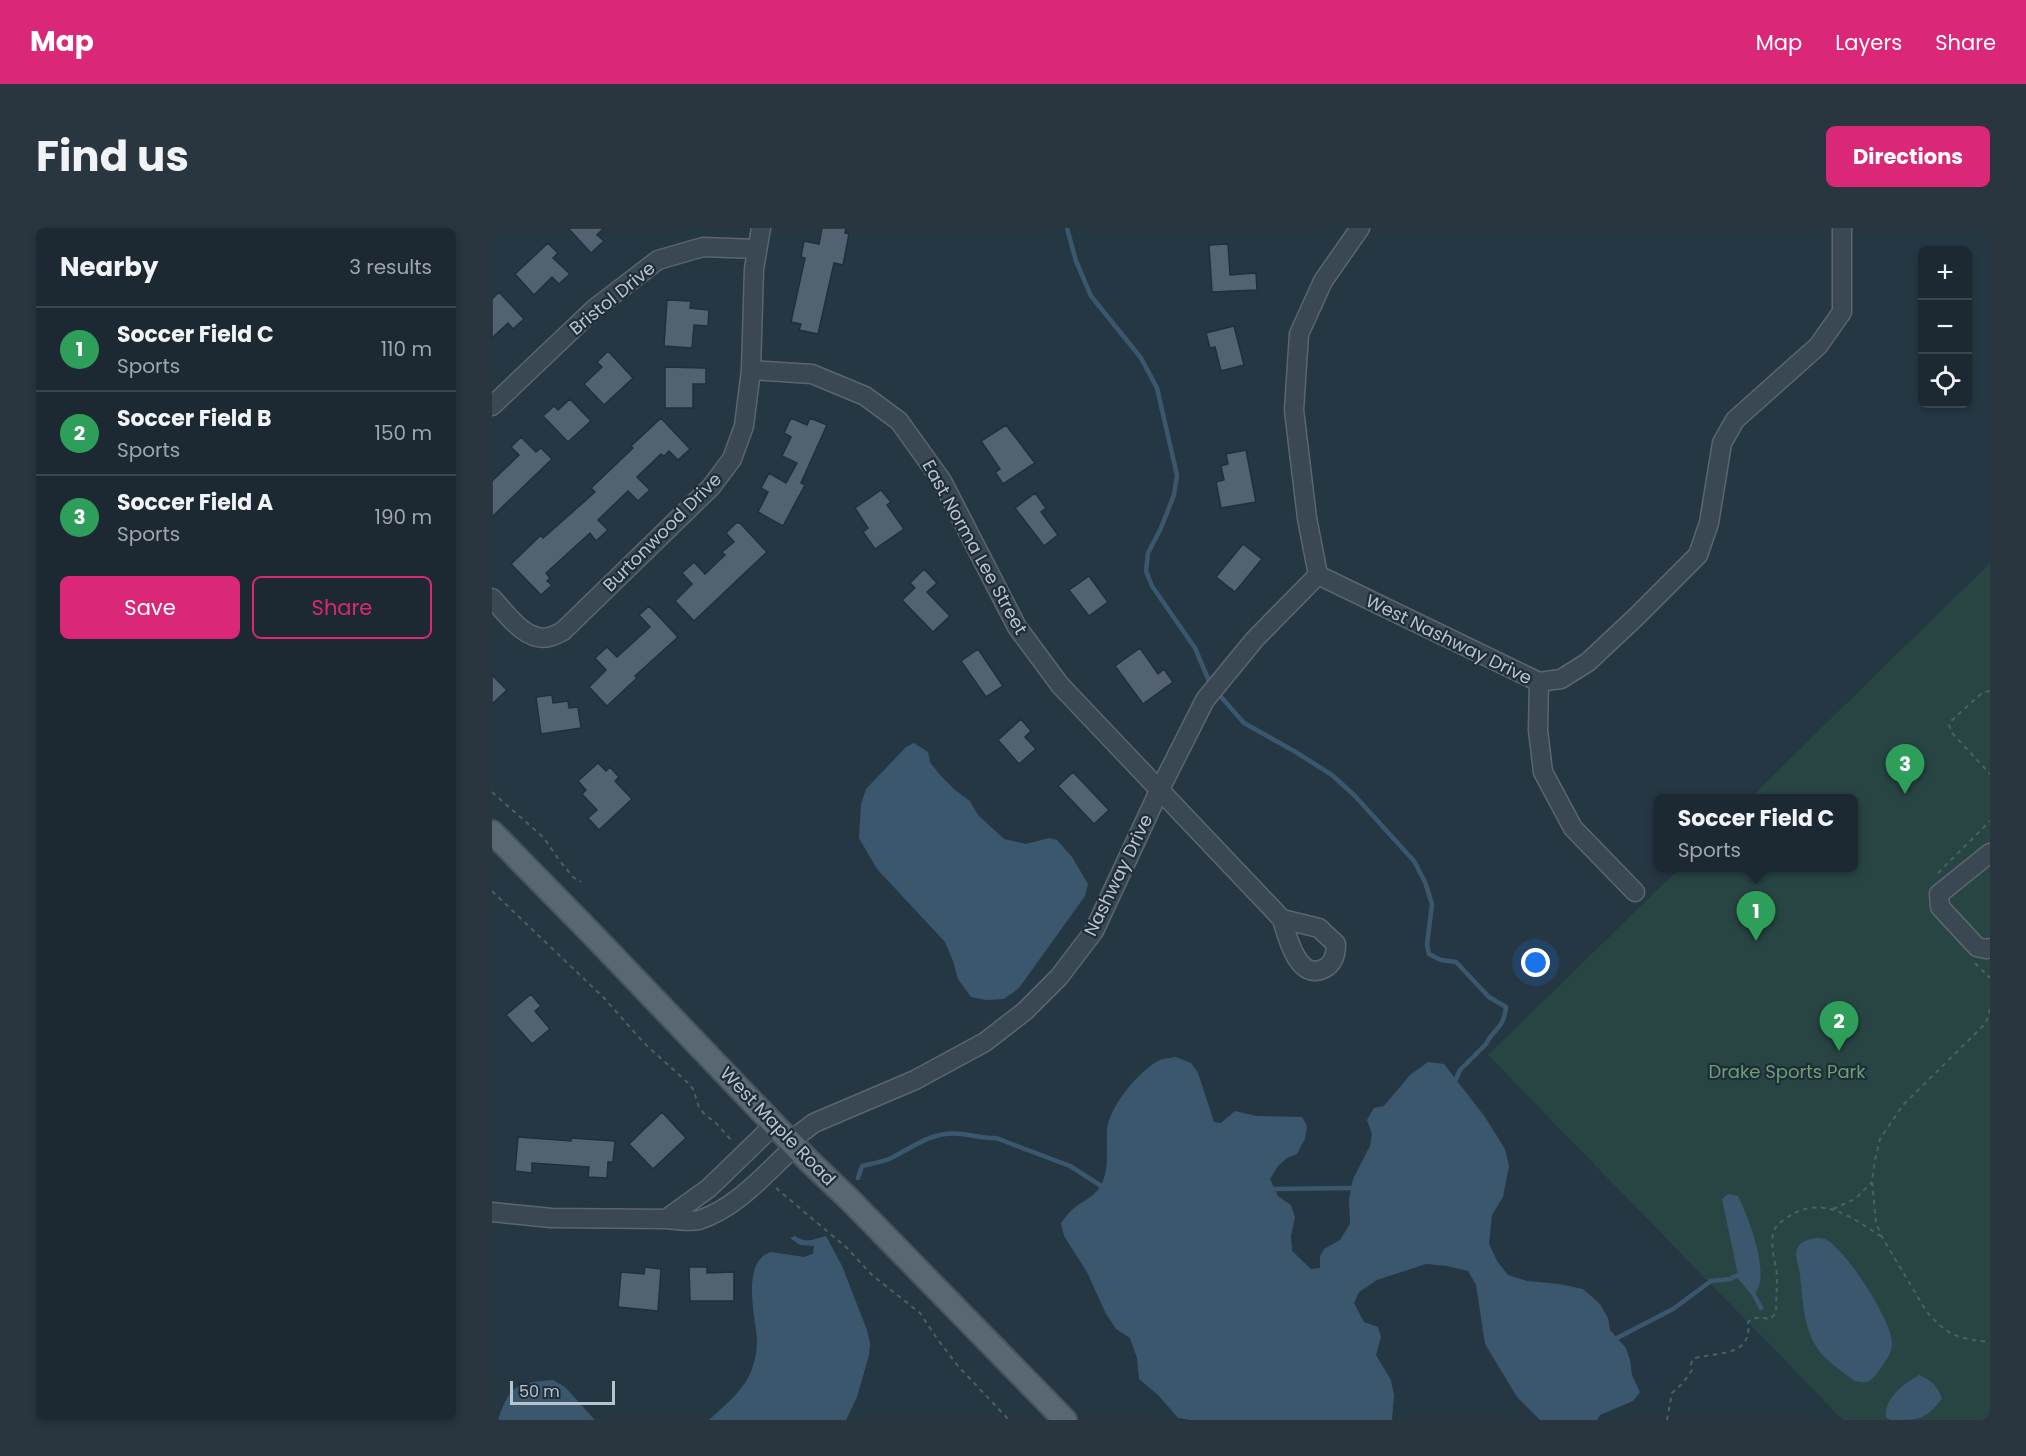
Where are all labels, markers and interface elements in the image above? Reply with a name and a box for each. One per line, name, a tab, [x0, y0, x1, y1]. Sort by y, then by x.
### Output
text: Map	[30, 22, 94, 61]
text: Map	[1756, 28, 1802, 57]
text: Layers	[1835, 28, 1902, 57]
text: Share	[1935, 28, 1996, 57]
button: Directions	[1826, 126, 1990, 187]
text: Find us	[36, 127, 189, 186]
map controls	[1918, 246, 1972, 408]
button: +	[1918, 246, 1972, 300]
text: Nearby	[60, 249, 158, 285]
text: 3 results	[349, 253, 432, 281]
street label: Bristol Drive	[564, 256, 660, 340]
button: −	[1918, 300, 1972, 354]
text: Soccer Field C	[117, 319, 274, 350]
text: 1	[76, 335, 83, 363]
text: 110 m	[381, 335, 432, 363]
text: Sports	[117, 352, 180, 380]
button: locate	[1918, 354, 1972, 408]
text: Soccer Field B	[117, 403, 271, 434]
text: 2	[74, 419, 85, 447]
text: 150 m	[375, 419, 432, 447]
text: Sports	[117, 436, 180, 464]
street label: East Norma Lee Street	[917, 455, 1033, 639]
street label: Burtonwood Drive	[597, 467, 727, 597]
text: Soccer Field A	[117, 487, 273, 518]
text: 3	[73, 503, 86, 531]
text: 190 m	[375, 503, 432, 531]
text: Sports	[117, 520, 180, 548]
button: Save	[60, 576, 240, 639]
button: Share	[252, 576, 432, 639]
street label: West Nashway Drive	[1362, 588, 1536, 690]
pin: 3	[1886, 744, 1924, 794]
popup	[1654, 794, 1858, 872]
text: Soccer Field C	[1678, 803, 1834, 834]
street label: Nashway Drive	[1078, 810, 1158, 940]
text: Sports	[1678, 836, 1741, 864]
pin: 1	[1736, 892, 1776, 941]
your location	[1521, 948, 1550, 977]
pin: 2	[1820, 1002, 1858, 1051]
park label: Drake Sports Park	[1708, 1059, 1866, 1084]
street label: West Maple Road	[715, 1061, 841, 1191]
scale bar	[510, 1378, 615, 1406]
text: 50 m	[519, 1380, 560, 1403]

